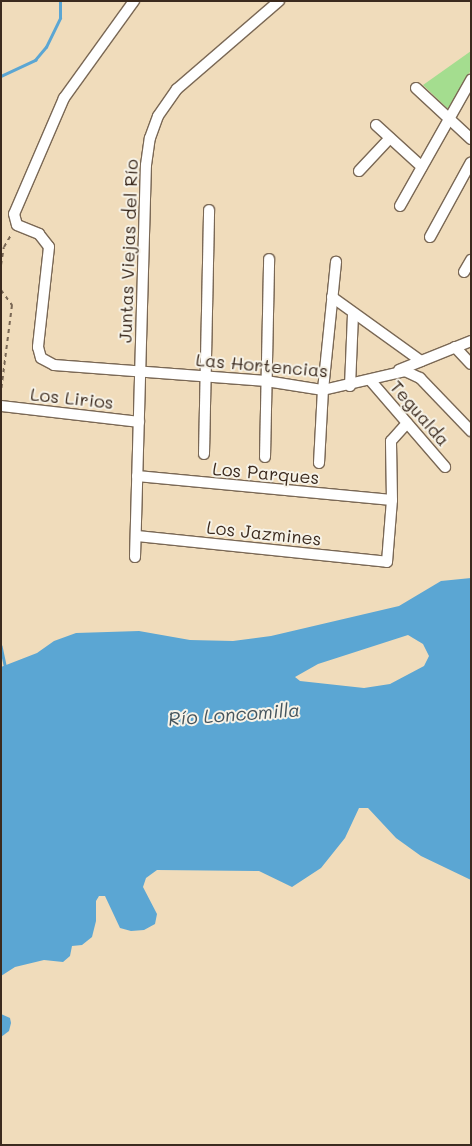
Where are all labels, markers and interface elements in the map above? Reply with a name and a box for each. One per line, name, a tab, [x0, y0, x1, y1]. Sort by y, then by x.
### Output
street label: Juntas Viejas del Río	[114, 159, 142, 343]
street label: Las Hortencias	[195, 348, 329, 382]
street label: Tegualda	[386, 376, 454, 450]
street label: Los Lirios	[29, 383, 115, 413]
street label: Los Parques	[212, 458, 320, 488]
street label: Los Jazmines	[205, 516, 323, 550]
water label: Río Loncomilla	[167, 698, 301, 730]

